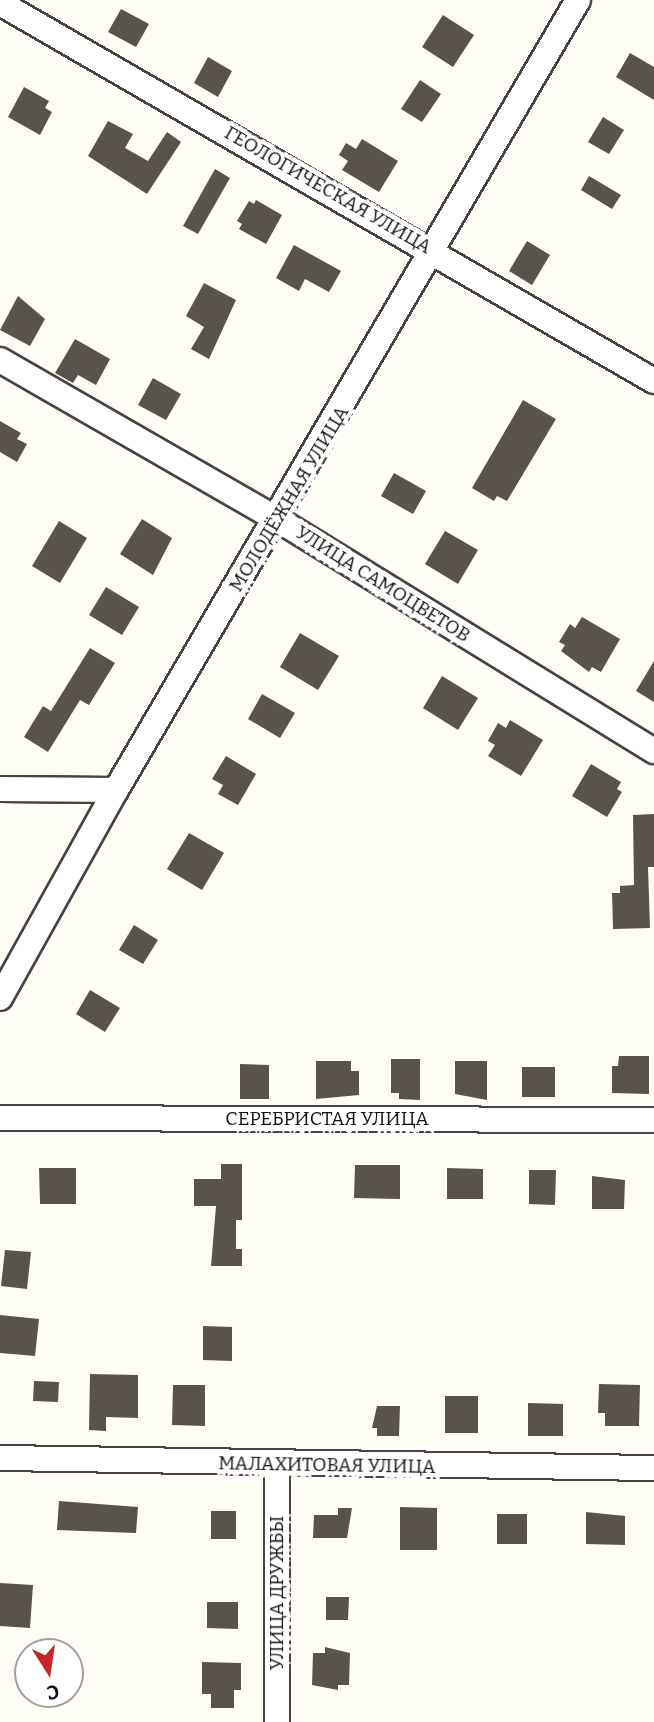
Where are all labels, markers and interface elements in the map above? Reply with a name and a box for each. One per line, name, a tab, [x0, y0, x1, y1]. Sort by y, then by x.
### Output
street label: ГЕОЛОГИЧЕСКАЯ УЛИЦА	[221, 121, 435, 259]
street label: МОЛОДЁЖНАЯ УЛИЦА	[225, 402, 353, 596]
street label: УЛИЦА САМОЦВЕТОВ	[291, 521, 475, 647]
street label: СЕРЕБРИСТАЯ УЛИЦА	[225, 1108, 429, 1130]
street label: МАЛАХИТОВАЯ УЛИЦА	[218, 1452, 436, 1478]
street label: УЛИЦА ДРУЖБЫ	[266, 1516, 288, 1670]
north arrow	[14, 1638, 84, 1708]
text: С	[45, 1680, 61, 1705]

